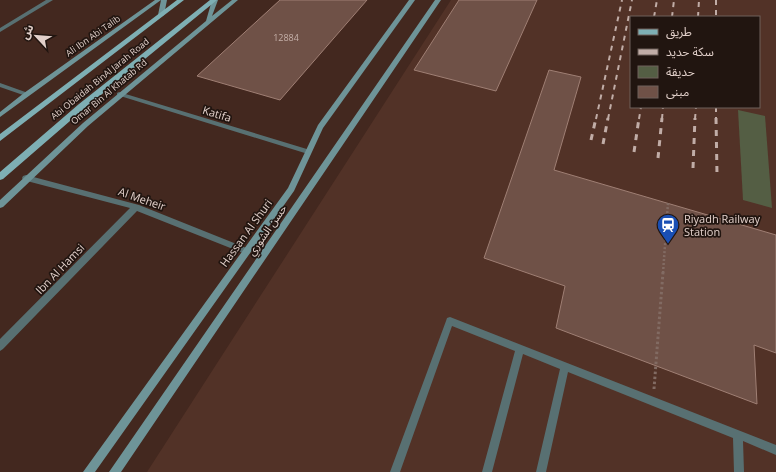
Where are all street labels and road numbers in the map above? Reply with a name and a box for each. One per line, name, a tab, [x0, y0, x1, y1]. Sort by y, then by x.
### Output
street label: Ali Ibn Abi Talib	[63, 12, 123, 59]
street label: Abi Obaidah BinAl Jarah Road	[48, 35, 152, 122]
street label: Omar Bin Al Khatab Rd	[68, 56, 150, 127]
street label: Katifa	[201, 102, 233, 125]
street label: Al Meheir	[117, 183, 168, 214]
street label: Hassan Al Shuri	[216, 196, 275, 269]
street label: حسن الشوري	[243, 201, 292, 260]
street label: Ibn Al Hamsi	[32, 240, 87, 297]

